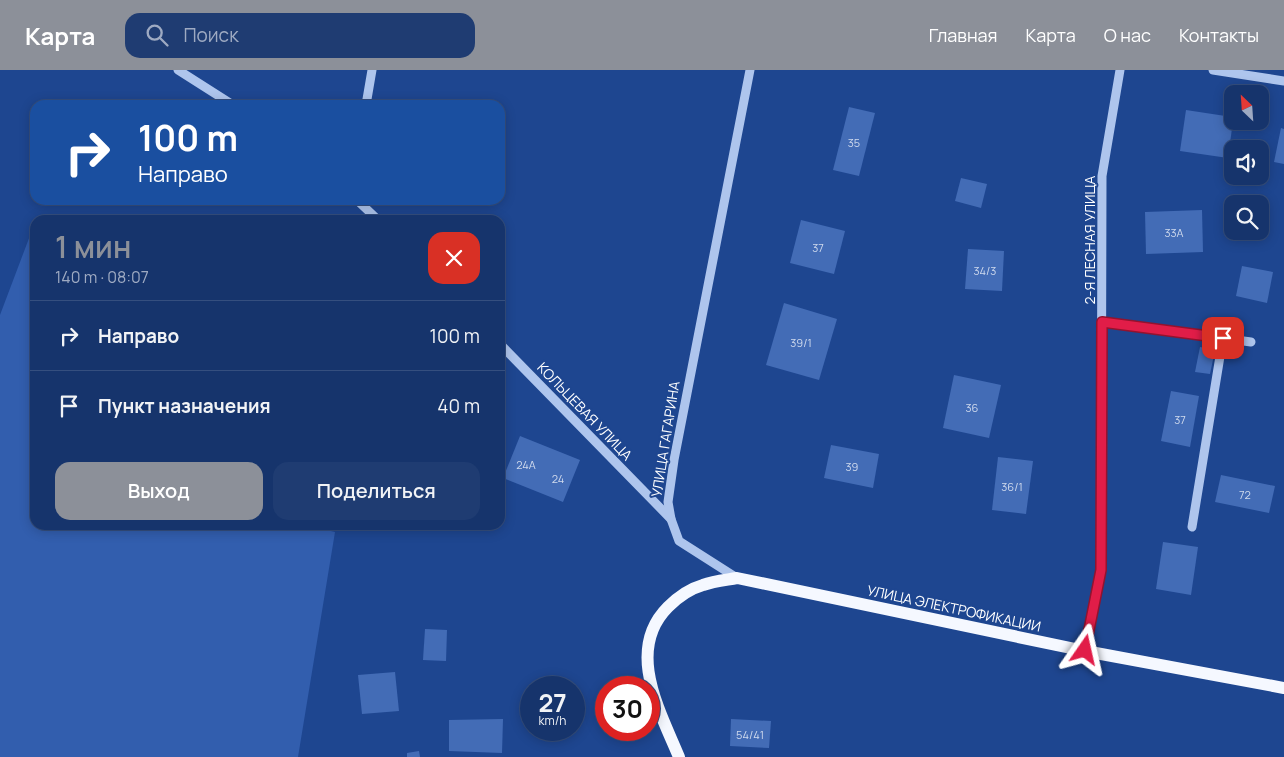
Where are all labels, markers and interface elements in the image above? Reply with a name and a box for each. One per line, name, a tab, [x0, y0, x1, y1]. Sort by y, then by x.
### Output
search box	[125, 13, 475, 58]
text: Карта	[25, 19, 95, 52]
icon: search	[143, 21, 171, 49]
text: Поиск	[183, 22, 239, 48]
text: Главная	[929, 23, 998, 47]
text: Карта	[1026, 23, 1076, 47]
text: О нас	[1104, 23, 1151, 47]
text: Контакты	[1179, 23, 1259, 47]
north arrow	[1224, 85, 1269, 130]
map controls	[1224, 85, 1269, 240]
text: 100 m	[138, 114, 238, 162]
icon: right	[55, 120, 120, 185]
house number: 35	[848, 135, 860, 150]
button: sound	[1224, 140, 1269, 185]
text: Направо	[138, 159, 228, 189]
street label: 2-Я ЛЕСНАЯ УЛИЦА	[1080, 175, 1099, 304]
button: search	[1224, 195, 1269, 240]
house number: 33А	[1164, 225, 1184, 240]
text: 1 мин	[55, 226, 131, 267]
button: close	[428, 232, 480, 284]
house number: 37	[812, 240, 824, 255]
house number: 34/3	[974, 263, 996, 278]
text: 140 m · 08:07	[55, 266, 149, 288]
pin	[1202, 317, 1244, 359]
icon: right	[55, 322, 83, 350]
text: Направо	[98, 323, 179, 349]
text: 100 m	[429, 323, 480, 349]
icon: arrive	[1209, 324, 1237, 352]
house number: 39/1	[790, 335, 812, 350]
street label: КОЛЬЦЕВАЯ УЛИЦА	[533, 358, 637, 464]
street label: УЛИЦА ГАГАРИНА	[646, 379, 684, 498]
icon: arrive	[55, 392, 83, 420]
text: Пункт назначения	[98, 393, 271, 419]
text: 40 m	[437, 393, 480, 419]
house number: 36	[966, 400, 979, 415]
house number: 37	[1174, 412, 1186, 427]
house number: 24А	[516, 457, 536, 472]
house number: 39	[846, 459, 859, 474]
button: Выход	[55, 462, 263, 520]
button: Поделиться	[273, 462, 480, 520]
house number: 24	[552, 471, 564, 486]
house number: 36/1	[1001, 479, 1023, 494]
house number: 72	[1239, 487, 1251, 502]
street label: УЛИЦА ЭЛЕКТРОФИКАЦИИ	[865, 580, 1043, 636]
position arrow	[1058, 623, 1110, 675]
speed limit sign: 30	[595, 676, 660, 741]
text: 27	[538, 685, 567, 720]
text: km/h	[539, 712, 566, 729]
house number: 54/41	[736, 727, 764, 742]

